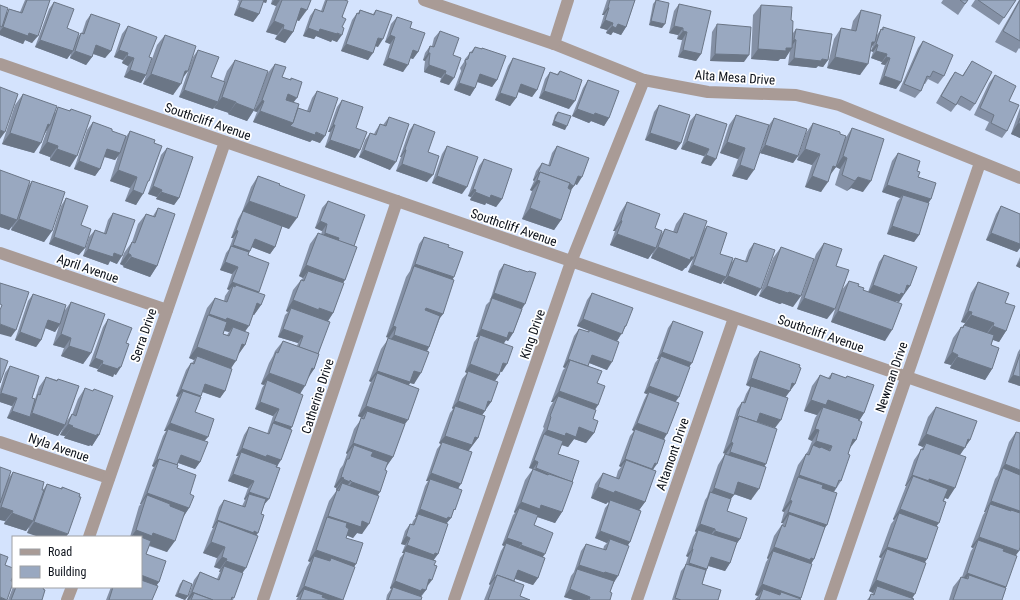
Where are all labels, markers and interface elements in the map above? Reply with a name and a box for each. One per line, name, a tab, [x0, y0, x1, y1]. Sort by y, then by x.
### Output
street label: Alta Mesa Drive	[694, 67, 776, 88]
street label: Southcliff Avenue	[163, 100, 253, 143]
street label: Southcliff Avenue	[469, 206, 559, 249]
street label: April Avenue	[55, 251, 121, 286]
street label: Serra Drive	[127, 306, 160, 364]
street label: King Drive	[517, 307, 548, 361]
street label: Southcliff Avenue	[776, 312, 866, 355]
street label: Newman Drive	[872, 340, 911, 415]
street label: Catherine Drive	[298, 357, 337, 436]
street label: Altamont Drive	[653, 416, 692, 493]
street label: Nyla Avenue	[27, 430, 91, 465]
legend	[12, 536, 142, 588]
text: Road	[48, 545, 72, 559]
text: Building	[48, 565, 86, 579]

